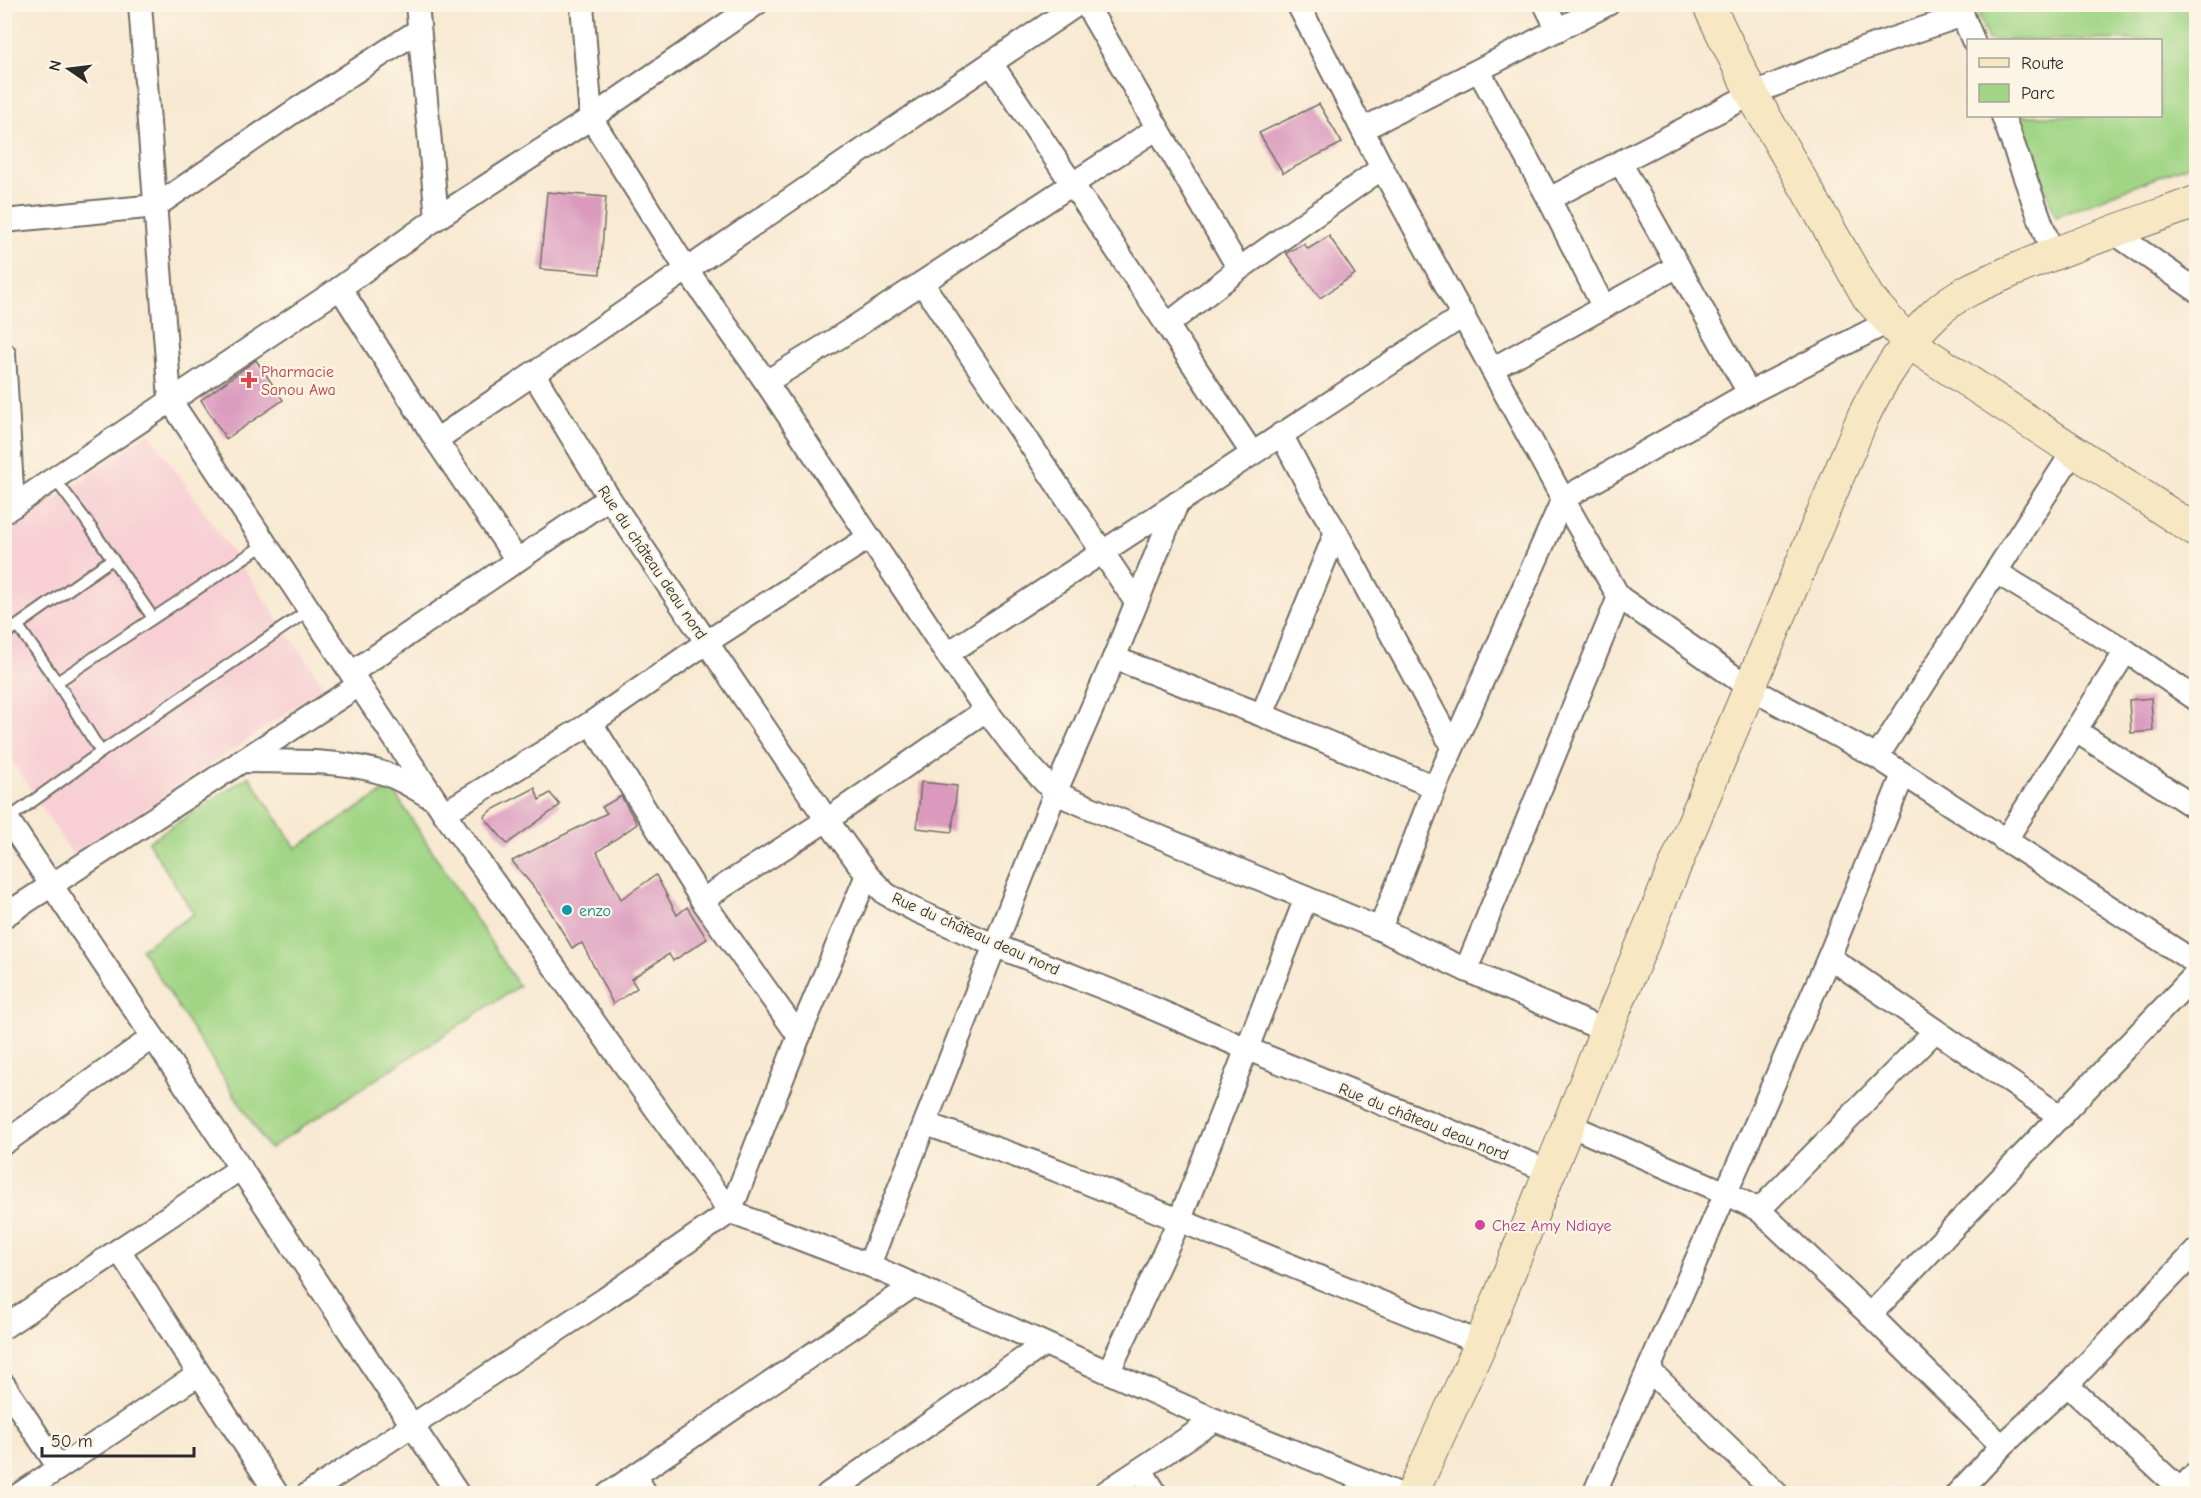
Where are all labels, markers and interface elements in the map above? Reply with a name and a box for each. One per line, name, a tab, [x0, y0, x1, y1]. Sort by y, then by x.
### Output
north arrow	[39, 39, 99, 99]
legend	[1967, 39, 2162, 117]
text: Route	[2021, 53, 2064, 74]
text: N	[45, 58, 65, 73]
text: Parc	[2021, 83, 2055, 104]
place label: Pharmacie Sanou Awa	[261, 363, 336, 399]
marker: Pharmacie Sanou Awa	[242, 373, 256, 387]
street label: Rue du château deau nord	[594, 482, 710, 643]
street label: Rue du château deau nord	[889, 889, 1062, 979]
place label: enzo	[579, 902, 611, 920]
marker: enzo	[560, 903, 574, 917]
street label: Rue du château deau nord	[1336, 1080, 1511, 1164]
place label: Chez Amy Ndiaye	[1492, 1217, 1612, 1235]
marker: Chez Amy Ndiaye	[1473, 1218, 1487, 1232]
scale bar	[42, 1420, 194, 1458]
text: 50 m	[51, 1431, 93, 1452]

